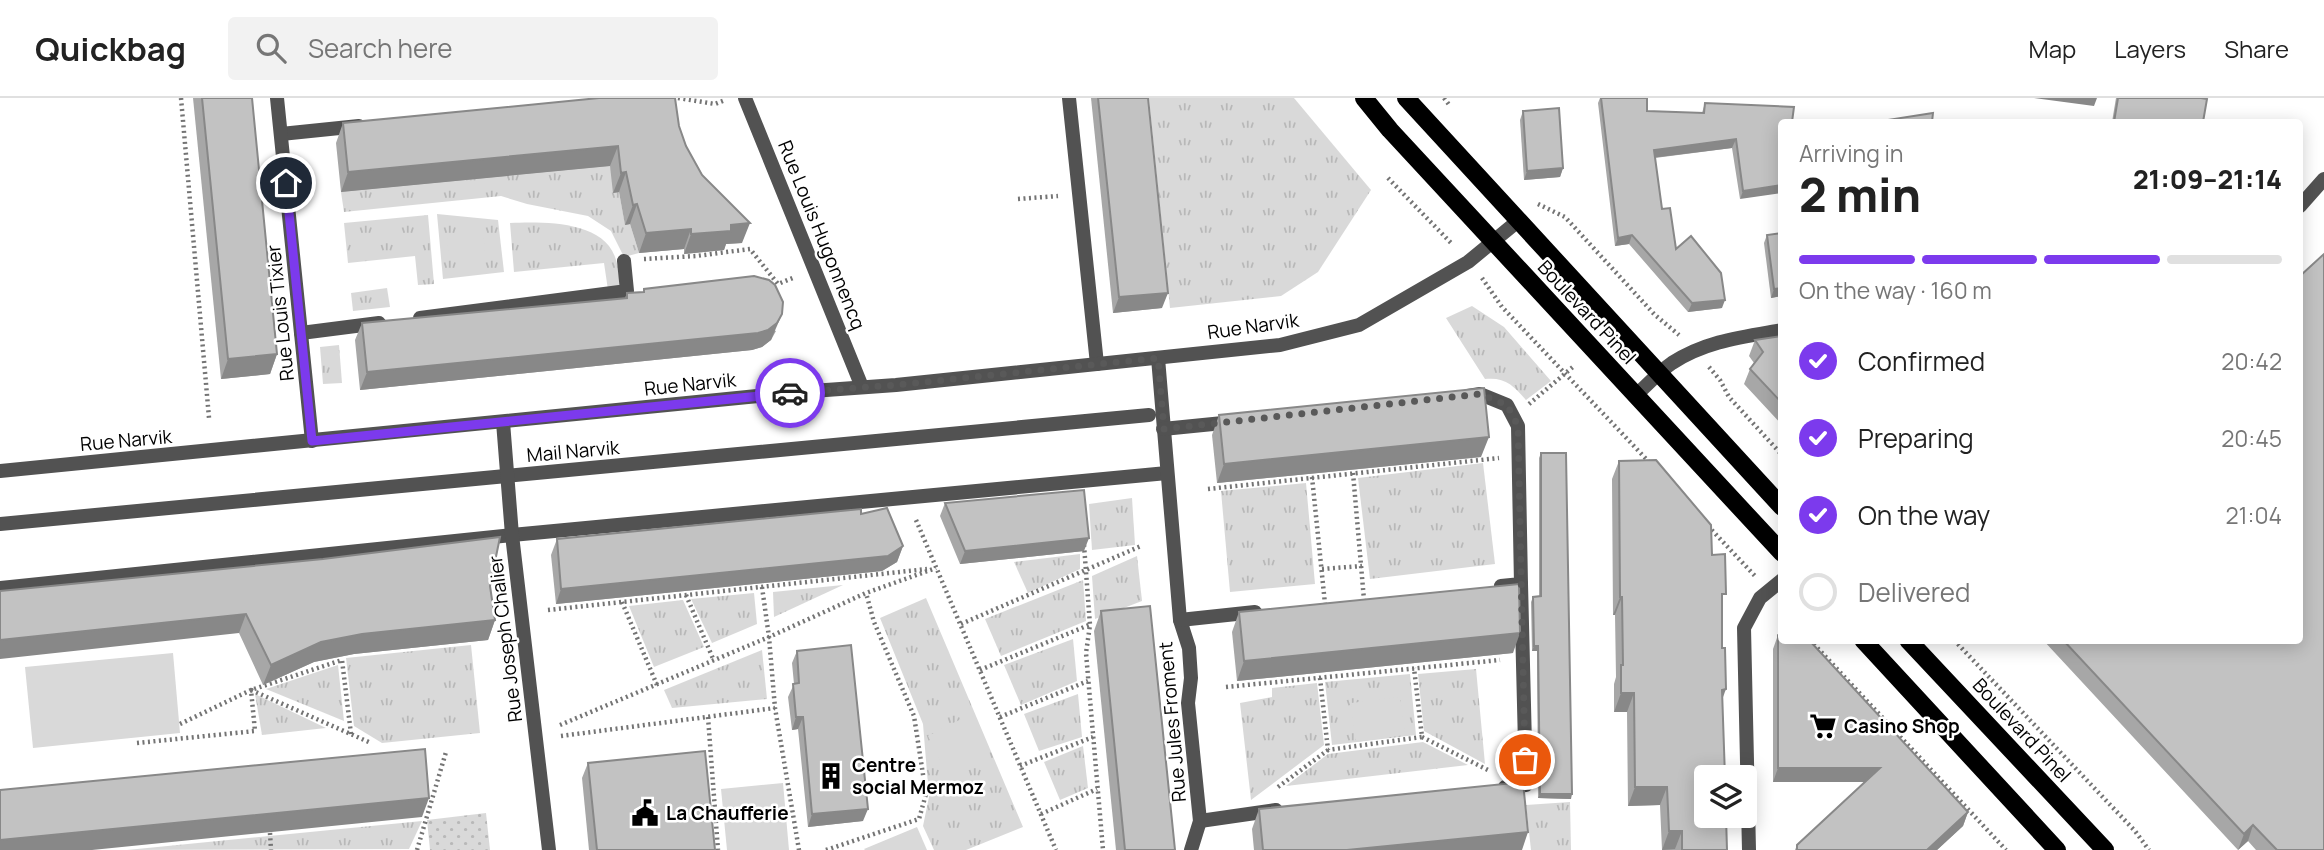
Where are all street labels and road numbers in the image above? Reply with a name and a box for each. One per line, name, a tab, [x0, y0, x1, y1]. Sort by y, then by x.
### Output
street label: Rue Louis Hugonnencq	[772, 137, 872, 333]
street label: Rue Louis Tixier	[260, 243, 300, 382]
street label: Boulevard Pinel	[1532, 254, 1642, 370]
street label: Rue Narvik	[1206, 307, 1301, 345]
street label: Rue Narvik	[643, 366, 738, 402]
street label: Rue Narvik	[79, 423, 174, 457]
street label: Mail Narvik	[525, 434, 621, 468]
street label: Rue Joseph Chalier	[482, 554, 528, 724]
street label: Rue Jules Froment	[1152, 641, 1192, 803]
street label: Boulevard Pinel	[1967, 672, 2077, 788]

